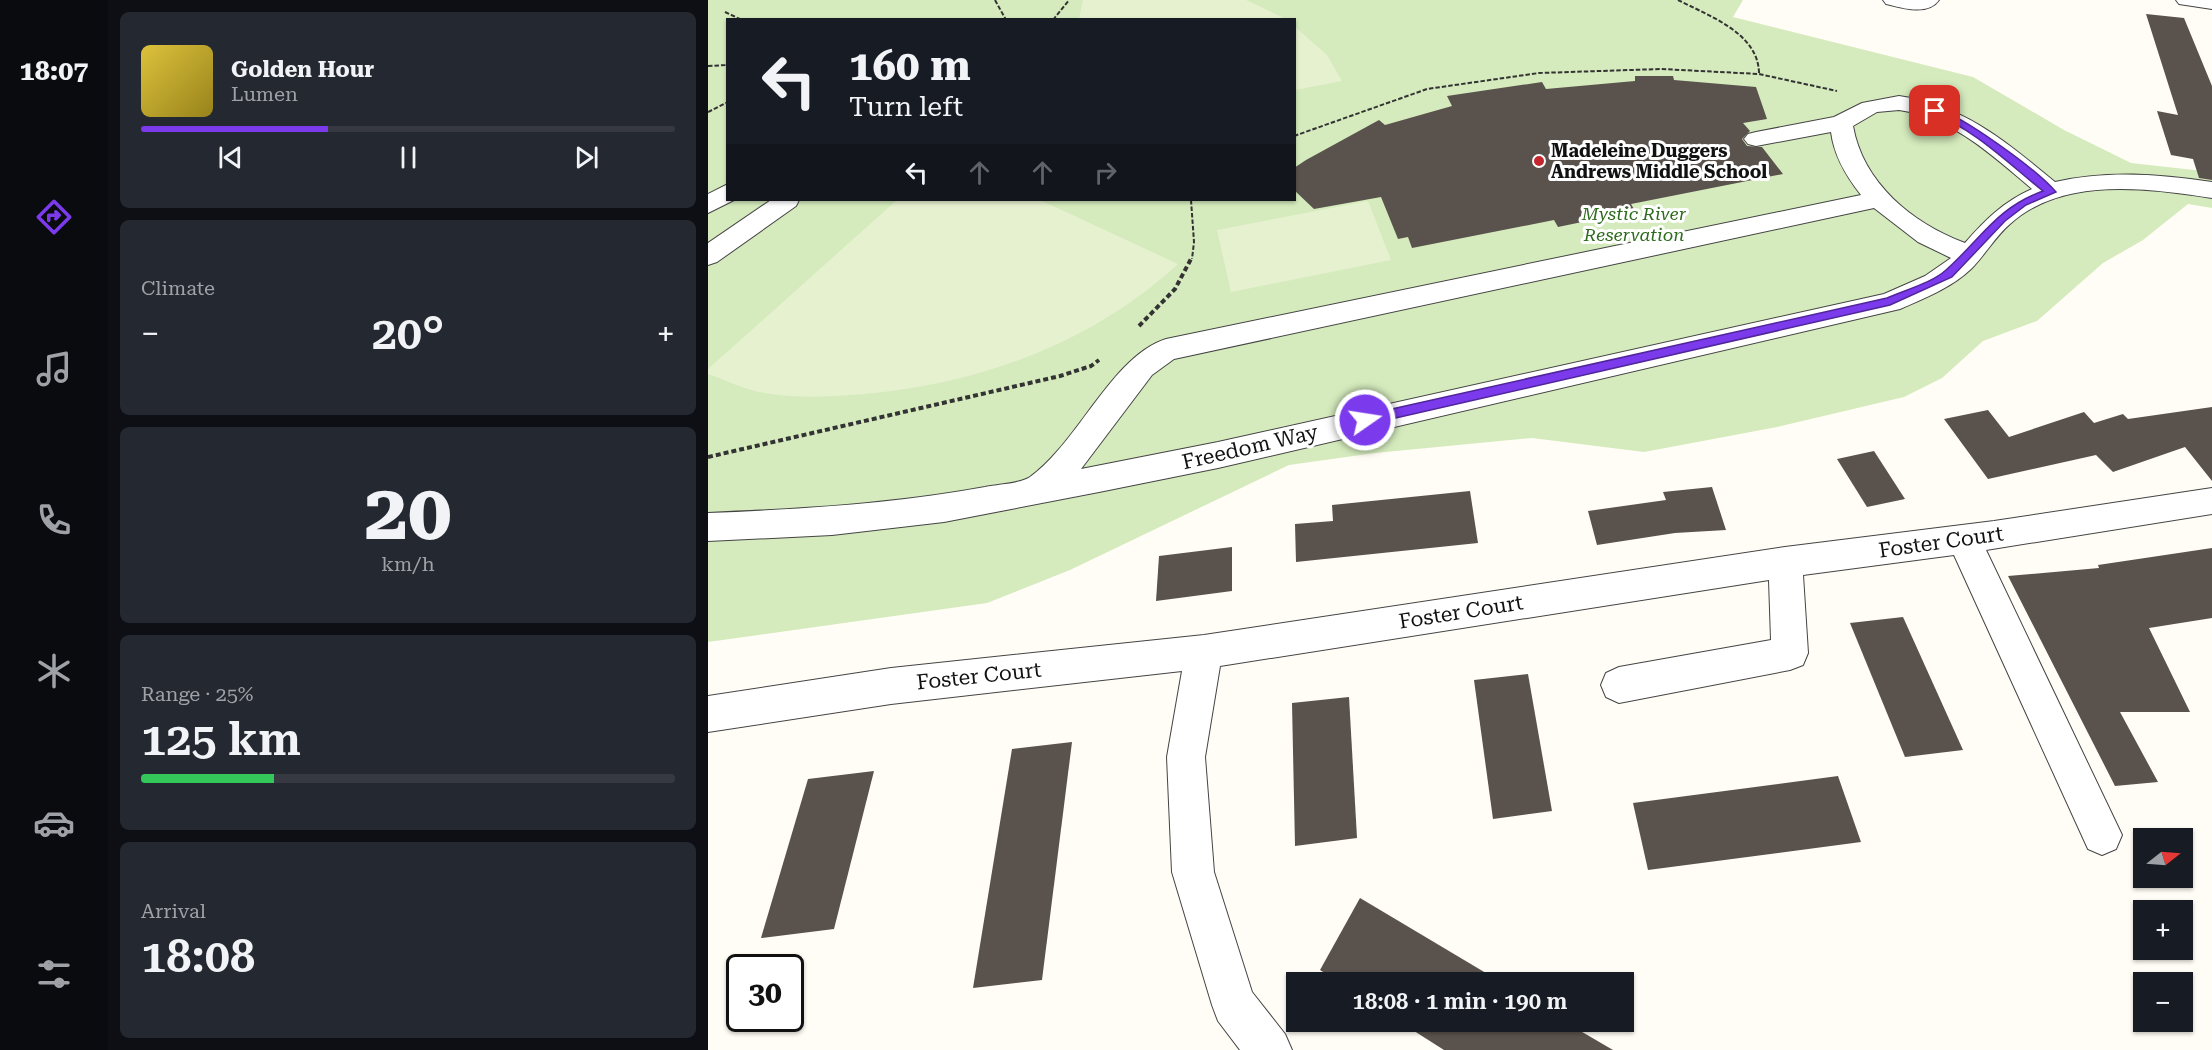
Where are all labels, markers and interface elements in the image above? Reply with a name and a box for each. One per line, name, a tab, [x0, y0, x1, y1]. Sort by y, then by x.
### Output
text: 160 m	[849, 41, 971, 90]
icon: left	[750, 42, 828, 120]
text: 18:07	[20, 55, 88, 87]
text: Golden Hour	[231, 57, 374, 82]
text: Lumen	[231, 82, 298, 106]
pin	[1909, 85, 1960, 136]
text: Turn left	[849, 91, 963, 123]
icon: arrive	[1918, 94, 1951, 127]
place label: Madeleine Duggers Andrews Middle School	[1551, 140, 1767, 182]
icon: previous	[214, 141, 247, 174]
icon: pause	[392, 141, 425, 174]
icon: next	[570, 141, 603, 174]
marker: Madeleine Duggers Andrews Middle School	[1532, 154, 1546, 168]
icon: left	[900, 156, 933, 189]
icon: ahead	[963, 156, 996, 189]
icon: ahead	[1026, 156, 1059, 189]
icon: right	[1089, 156, 1122, 189]
icon: directions	[33, 196, 75, 238]
park label: Mystic River Reservation	[1581, 203, 1687, 245]
text: Climate	[141, 276, 215, 300]
text: 20°	[372, 307, 444, 360]
text: −	[141, 314, 159, 353]
text: +	[657, 314, 675, 353]
icon: music	[33, 348, 75, 390]
position arrow	[1333, 388, 1397, 452]
street label: Freedom Way	[1180, 420, 1321, 474]
text: 20	[364, 467, 452, 558]
icon: phone	[33, 499, 75, 541]
street label: Foster Court	[1877, 521, 2005, 563]
text: km/h	[381, 552, 435, 576]
street label: Foster Court	[1397, 590, 1525, 634]
icon: climate	[33, 650, 75, 692]
street label: Foster Court	[915, 657, 1043, 694]
text: Range · 25%	[141, 682, 253, 706]
text: 125 km	[141, 713, 301, 766]
icon: car	[33, 802, 75, 844]
north arrow	[2133, 828, 2193, 888]
map controls	[2133, 828, 2193, 1032]
text: Arrival	[141, 899, 206, 923]
button: +	[2133, 900, 2193, 960]
text: 18:08	[141, 930, 255, 983]
icon: filters	[33, 953, 75, 995]
speed limit sign: 30	[726, 954, 804, 1032]
button: −	[2133, 972, 2193, 1032]
text: 18:08 · 1 min · 190 m	[1353, 989, 1567, 1014]

